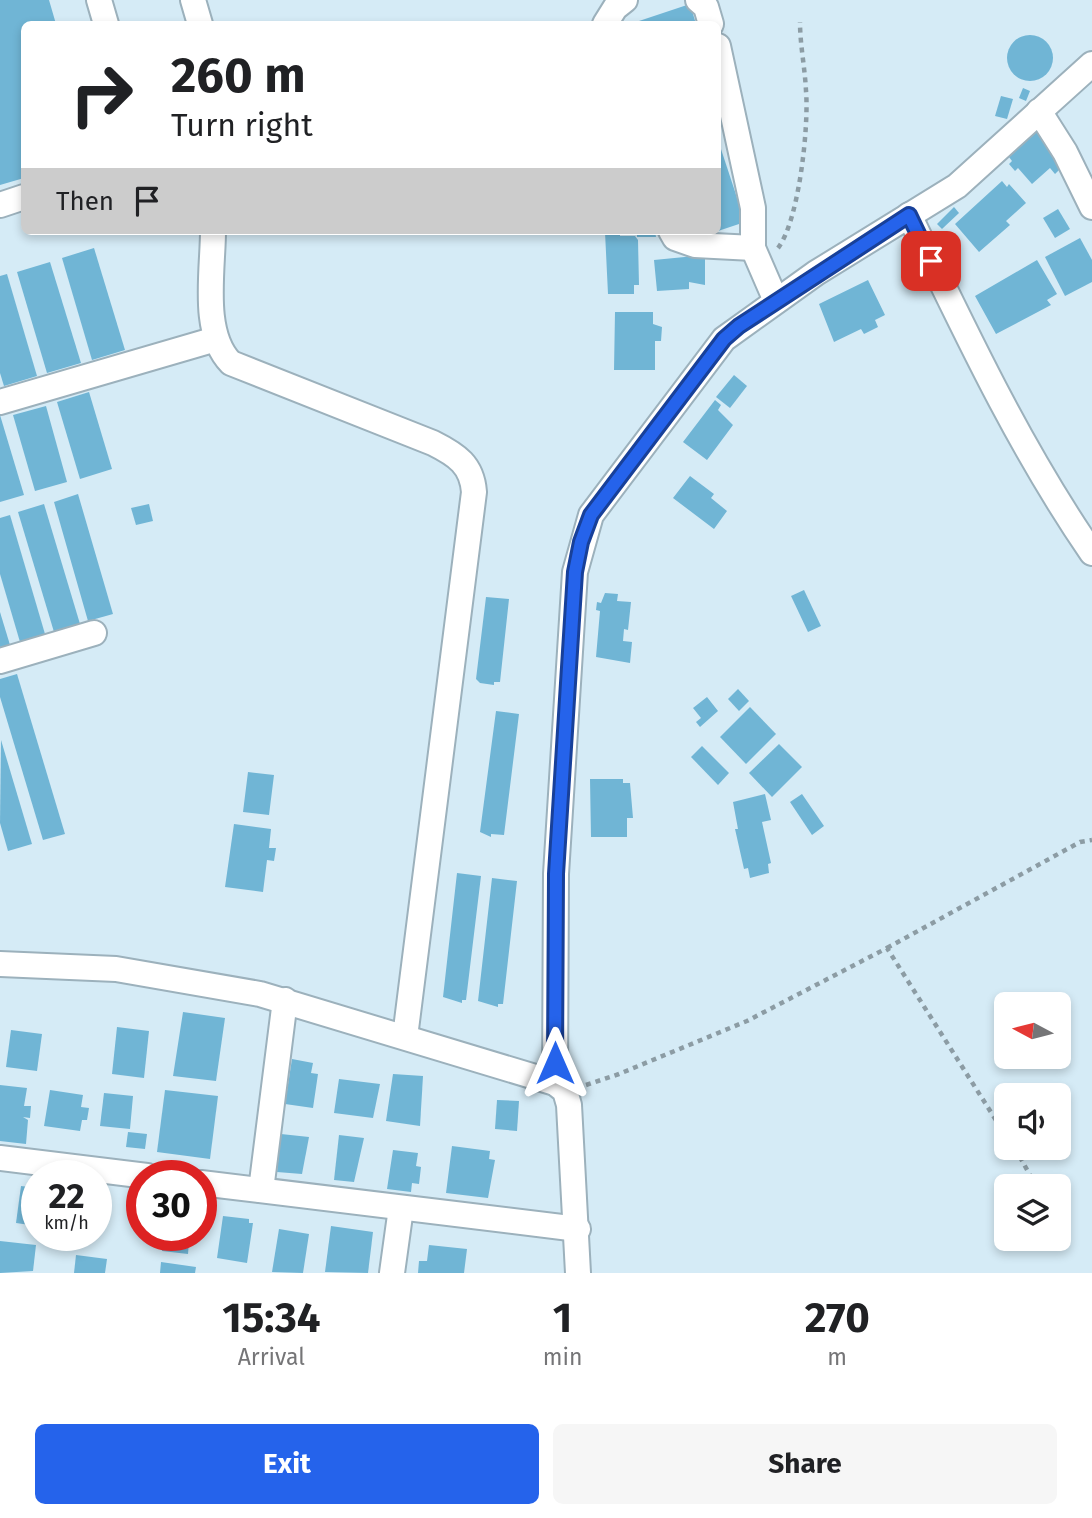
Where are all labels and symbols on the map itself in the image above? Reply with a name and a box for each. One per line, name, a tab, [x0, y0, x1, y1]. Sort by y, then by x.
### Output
pin	[901, 231, 961, 291]
north arrow	[994, 992, 1071, 1069]
position arrow	[518, 1026, 592, 1100]
speed limit sign: 30	[126, 1160, 217, 1251]

